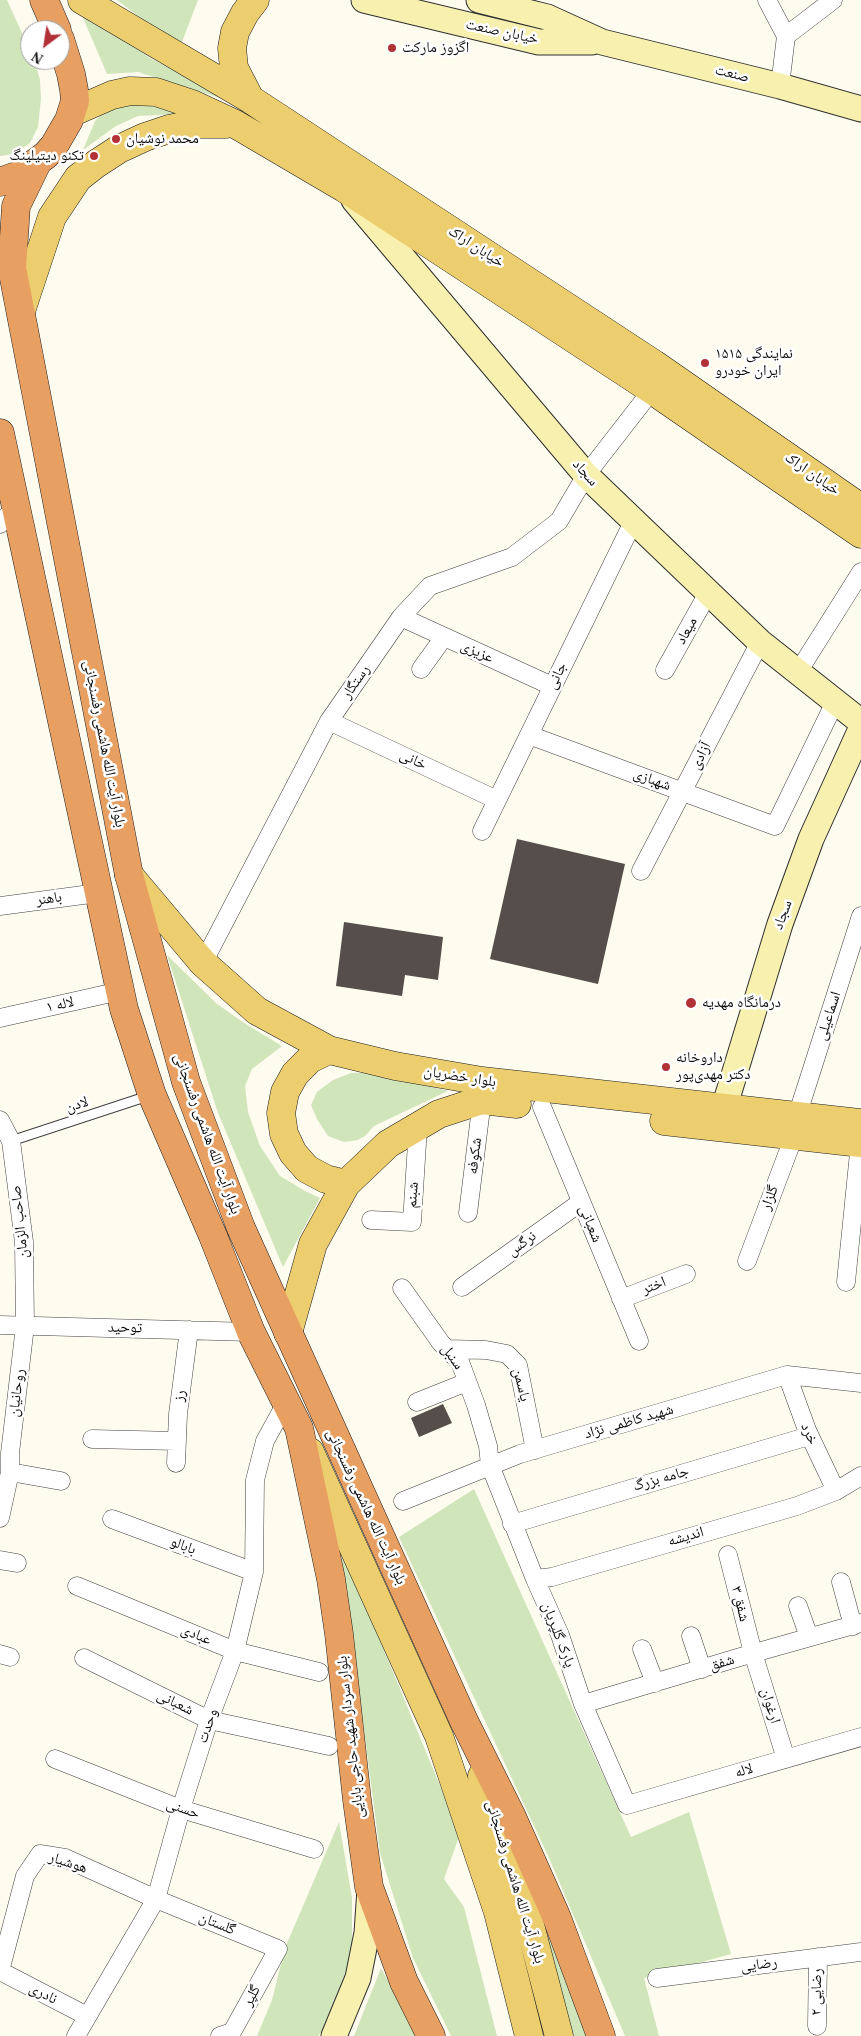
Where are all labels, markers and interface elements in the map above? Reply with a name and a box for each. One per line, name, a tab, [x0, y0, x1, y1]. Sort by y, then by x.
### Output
street label: خیابان صنعت	[464, 16, 540, 48]
north arrow	[20, 20, 70, 70]
place label: اگزوز مارکت	[402, 39, 469, 57]
marker: اگزوز مارکت	[386, 42, 398, 54]
text: N	[29, 48, 46, 66]
street label: صنعت	[713, 61, 751, 87]
place label: محمد نوشیان	[126, 130, 199, 148]
marker: محمد نوشیان	[110, 133, 122, 145]
place label: تکنو دیتیلینگ	[10, 147, 84, 165]
marker: تکنو دیتیلینگ	[88, 150, 100, 162]
street label: خیابان اراک	[445, 222, 507, 272]
place label: نمایندگی ۱۵۱۵ ایران خودرو	[715, 345, 793, 380]
marker: نمایندگی ۱۵۱۵ ایران خودرو	[699, 357, 711, 369]
street label: خیابان اراک	[781, 449, 843, 499]
street label: سجاد	[568, 456, 602, 490]
street label: میعاد	[672, 614, 702, 648]
street label: عزیزی	[458, 637, 496, 667]
street label: بلوار آیت الله هاشمی رفسنجانی	[79, 659, 129, 829]
street label: جانی	[543, 660, 571, 692]
street label: رستگار	[338, 661, 374, 703]
street label: آزادی	[687, 739, 715, 773]
street label: خانی	[397, 746, 429, 774]
street label: شهبازی	[631, 765, 673, 795]
street label: باهنر	[35, 888, 63, 910]
street label: سجاد	[769, 898, 797, 932]
street label: اسماعیلی	[813, 989, 845, 1043]
street label: لاله ۱	[44, 993, 76, 1017]
place label: درمانگاه مهدیه	[702, 994, 781, 1012]
marker: درمانگاه مهدیه	[684, 996, 698, 1010]
place label: داروخانه دکتر مهدی‌پور	[676, 1049, 751, 1084]
street label: بلوار آیت الله هاشمی رفسنجانی	[170, 1051, 244, 1217]
marker: داروخانه دکتر مهدی‌پور	[660, 1061, 672, 1073]
street label: بلوار خضریان	[423, 1062, 497, 1092]
street label: لادن	[63, 1093, 91, 1117]
street label: شکوفه	[464, 1137, 486, 1175]
street label: شبنم	[403, 1181, 423, 1209]
street label: گلزار	[757, 1183, 783, 1213]
street label: صاحب الزمان	[7, 1185, 33, 1259]
street label: شعبانی	[574, 1203, 606, 1245]
street label: نرگس	[504, 1227, 540, 1261]
street label: اختر	[639, 1273, 669, 1299]
street label: توحید	[108, 1319, 142, 1337]
street label: سنبل	[437, 1341, 467, 1373]
street label: یاسمن	[508, 1366, 534, 1404]
street label: روحانیان	[5, 1368, 29, 1418]
street label: رز	[170, 1389, 190, 1403]
street label: شهید کاظمی نژاد	[582, 1401, 676, 1443]
street label: خرد	[796, 1420, 822, 1448]
street label: بلوار آیت الله هاشمی رفسنجانی	[322, 1426, 410, 1588]
street label: جامه بزرگ	[631, 1462, 691, 1496]
street label: اندیشه	[666, 1523, 706, 1551]
street label: بابالو	[168, 1533, 198, 1559]
street label: شفق ۳	[727, 1584, 753, 1624]
street label: پارک گلپریان	[537, 1600, 579, 1670]
street label: عبادی	[178, 1621, 214, 1649]
street label: شفق	[707, 1651, 737, 1675]
street label: بلوار سردار شهید حاجی بابایی	[334, 1655, 368, 1819]
street label: شعبانی	[154, 1686, 196, 1720]
street label: ارغوان	[756, 1686, 784, 1726]
street label: وحدت	[194, 1706, 222, 1746]
street label: لاله	[733, 1760, 755, 1782]
street label: حسنی	[164, 1795, 202, 1823]
street label: بلوار آیت الله هاشمی رفسنجانی	[482, 1798, 548, 1966]
street label: هوشیار	[46, 1848, 90, 1878]
street label: گلستان	[196, 1909, 238, 1939]
street label: رضایی	[740, 1954, 778, 1976]
street label: رضایی ۲	[808, 1968, 826, 2016]
street label: نادری	[26, 1979, 60, 2009]
street label: گلپر	[239, 1982, 265, 2010]

